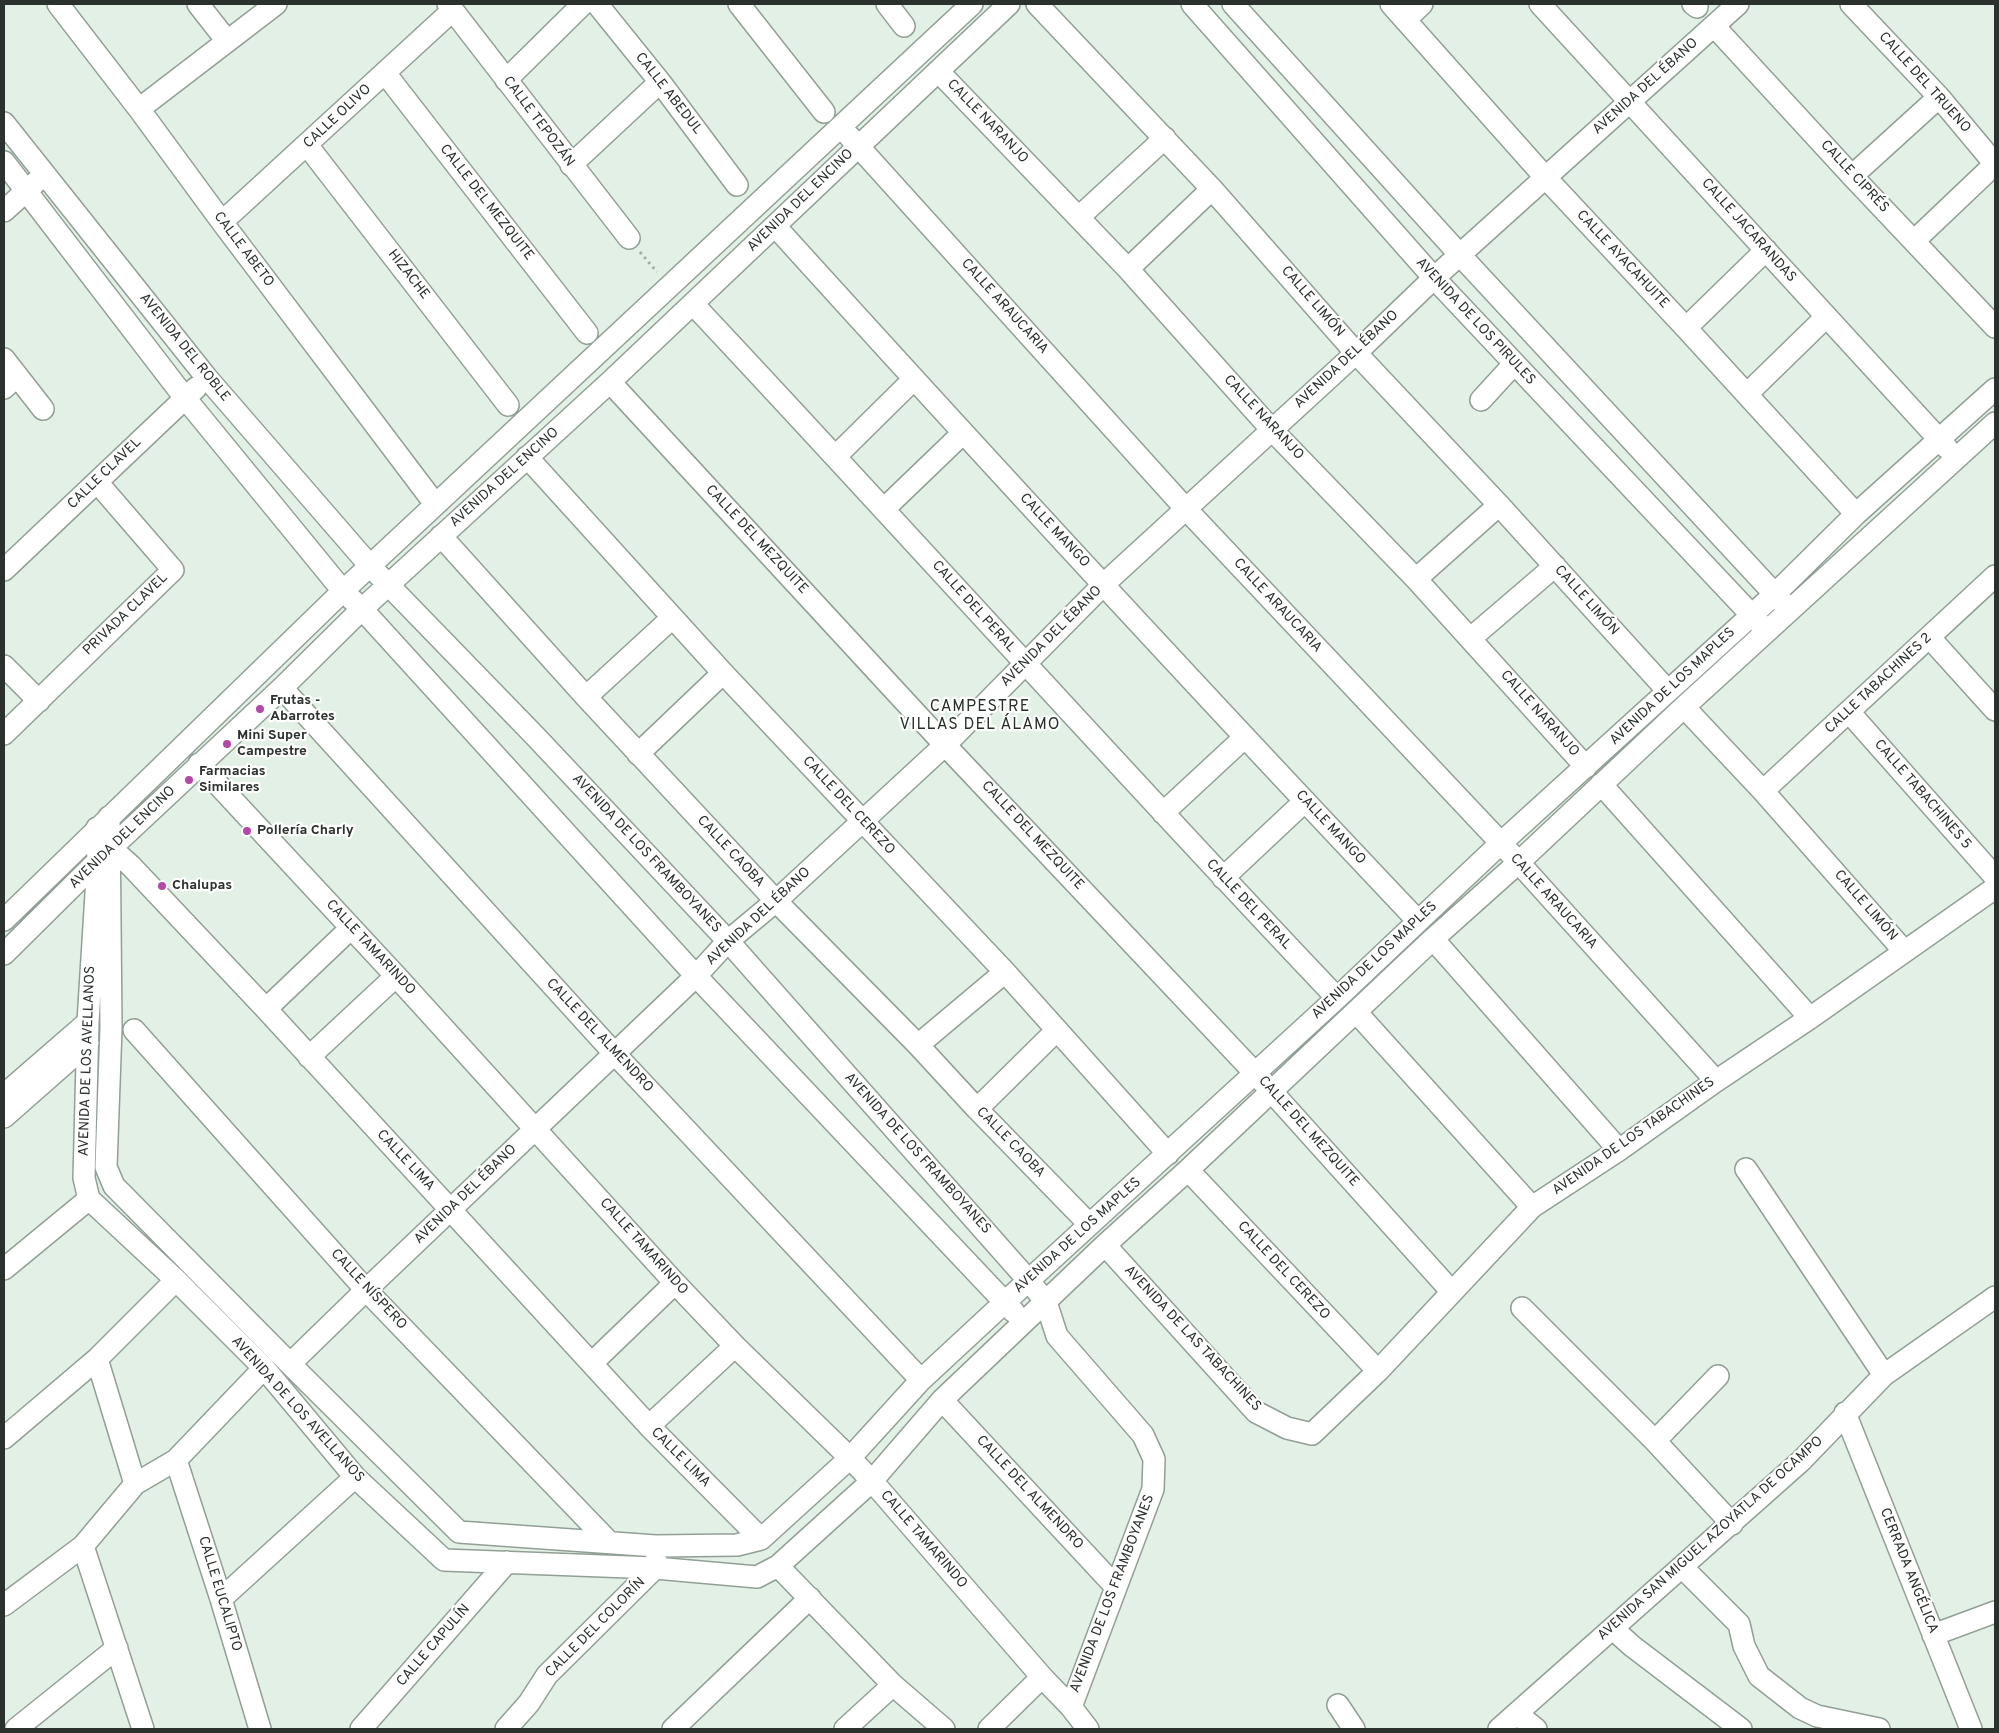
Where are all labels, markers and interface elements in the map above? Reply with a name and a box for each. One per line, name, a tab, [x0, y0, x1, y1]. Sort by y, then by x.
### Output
street label: CALLE DEL TRUENO	[1874, 29, 1974, 137]
street label: AVENIDA DEL ÉBANO	[1590, 35, 1702, 139]
street label: CALLE ABEDUL	[631, 50, 705, 138]
street label: CALLE TEPOZÁN	[499, 74, 577, 170]
street label: CALLE NARANJO	[943, 77, 1031, 167]
street label: CALLE OLIVO	[301, 81, 375, 153]
street label: CALLE CIPRÉS	[1816, 137, 1892, 217]
street label: CALLE DEL MEZQUITE	[435, 142, 537, 264]
street label: AVENIDA DEL ENCINO	[744, 146, 858, 256]
street label: CALLE JACARANDAS	[1697, 176, 1799, 286]
street label: CALLE AYACAHUITE	[1572, 207, 1672, 313]
street label: CALLE ABETO	[209, 209, 277, 291]
street label: HIZACHE	[383, 247, 433, 303]
street label: AVENIDA DE LOS PIRULES	[1412, 255, 1538, 389]
street label: CALLE ARAUCARIA	[957, 256, 1051, 358]
street label: CALLE LIMÓN	[1277, 263, 1347, 341]
street label: AVENIDA DEL ROBLE	[135, 290, 233, 406]
street label: AVENIDA DEL ÉBANO	[1291, 307, 1403, 413]
street label: CALLE NARANJO	[1219, 372, 1307, 464]
street label: AVENIDA DEL ENCINO	[447, 425, 563, 531]
street label: CALLE CLAVEL	[65, 435, 145, 513]
street label: CALLE DEL MEZQUITE	[701, 482, 811, 598]
street label: CALLE MANGO	[1015, 490, 1093, 572]
street label: CALLE ARAUCARIA	[1229, 555, 1325, 657]
street label: CALLE DEL PERAL	[927, 558, 1019, 656]
street label: CALLE LIMÓN	[1550, 563, 1622, 639]
street label: PRIVADA CLAVEL	[80, 570, 172, 660]
street label: AVENIDA DEL ÉBANO	[998, 583, 1106, 691]
street label: AVENIDA DE LOS MAPLES	[1607, 625, 1739, 749]
street label: CALLE TABACHINES 2	[1822, 630, 1936, 738]
street label: CALLE NARANJO	[1496, 668, 1582, 760]
place label: Frutas - Abarrotes	[270, 693, 335, 726]
district label: CAMPESTRE VILLAS DEL ÁLAMO	[898, 698, 1062, 736]
marker: Frutas - Abarrotes	[254, 703, 266, 715]
place label: Mini Super Campestre	[237, 728, 307, 760]
street label: CALLE TABACHINES 5	[1870, 737, 1974, 853]
marker: Mini Super Campestre	[221, 738, 233, 750]
street label: CALLE DEL CEREZO	[798, 753, 898, 859]
place label: Farmacias Similares	[199, 764, 266, 796]
street label: AVENIDA DE LOS FRAMBOYANES	[568, 771, 724, 937]
marker: Farmacias Similares	[183, 774, 195, 786]
street label: CALLE DEL MEZQUITE	[977, 778, 1087, 894]
street label: AVENIDA DEL ENCINO	[66, 783, 180, 893]
street label: CALLE MANGO	[1291, 787, 1369, 869]
street label: CALLE CAOBA	[693, 813, 767, 891]
place label: Pollería Charly	[257, 823, 354, 839]
marker: Pollería Charly	[241, 825, 253, 837]
street label: CALLE ARAUCARIA	[1506, 851, 1600, 953]
street label: CALLE DEL PERAL	[1202, 856, 1294, 954]
street label: AVENIDA DEL ÉBANO	[703, 864, 815, 970]
street label: CALLE LIMÓN	[1830, 867, 1900, 945]
place label: Chalupas	[172, 878, 232, 894]
marker: Chalupas	[156, 880, 168, 892]
street label: CALLE TAMARINDO	[322, 897, 418, 999]
street label: AVENIDA DE LOS MAPLES	[1309, 899, 1441, 1023]
street label: AVENIDA DE LOS AVELLANOS	[76, 965, 100, 1157]
street label: CALLE DEL ALMENDRO	[542, 976, 656, 1096]
street label: AVENIDA DE LOS FRAMBOYANES	[840, 1070, 994, 1238]
street label: CALLE DEL MEZQUITE	[1254, 1073, 1362, 1191]
street label: AVENIDA DE LOS TABACHINES	[1550, 1074, 1718, 1200]
street label: CALLE CAOBA	[972, 1104, 1048, 1182]
street label: CALLE LIMA	[372, 1127, 438, 1195]
street label: AVENIDA DEL ÉBANO	[411, 1142, 521, 1248]
street label: AVENIDA DE LOS MAPLES	[1011, 1174, 1145, 1298]
street label: CALLE TAMARINDO	[595, 1195, 691, 1299]
street label: CALLE DEL CEREZO	[1233, 1218, 1333, 1324]
street label: CALLE NÍSPERO	[326, 1246, 410, 1334]
street label: AVENIDA DE LAS TABACHINES	[1120, 1263, 1264, 1415]
street label: AVENIDA DE LOS AVELLANOS	[227, 1334, 367, 1486]
street label: CALLE LIMA	[647, 1425, 713, 1491]
street label: CALLE DEL ALMENDRO	[972, 1433, 1086, 1553]
street label: AVENIDA SAN MIGUEL AZOYATLA DE OCAMPO	[1595, 1433, 1827, 1645]
street label: CALLE TAMARINDO	[876, 1488, 970, 1592]
street label: AVENIDA DE LOS FRAMBOYANES	[1067, 1492, 1159, 1696]
street label: CERRADA ANGÉLICA	[1875, 1506, 1941, 1636]
street label: CALLE EUCALIPTO	[193, 1534, 245, 1654]
street label: CALLE DEL COLORÍN	[543, 1575, 649, 1681]
street label: CALLE CAPULÍN	[394, 1601, 474, 1691]

